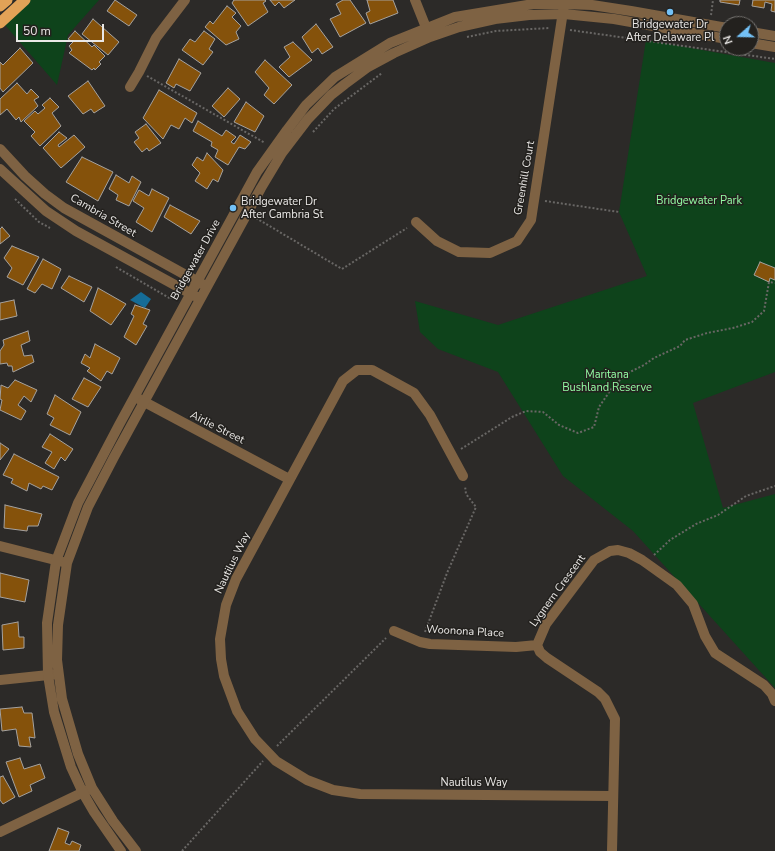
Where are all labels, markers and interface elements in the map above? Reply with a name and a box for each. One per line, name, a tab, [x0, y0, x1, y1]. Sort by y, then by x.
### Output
marker: Bridgewater Dr After Delaware Pl	[665, 7, 675, 17]
scale bar	[18, 16, 106, 42]
north arrow	[719, 16, 759, 56]
place label: Bridgewater Dr After Delaware Pl	[626, 18, 714, 44]
text: 50 m	[23, 23, 51, 39]
text: N	[720, 34, 737, 46]
street label: Greenhill Court	[512, 140, 538, 216]
street label: Cambria Street	[68, 192, 138, 240]
park label: Bridgewater Park	[656, 194, 742, 208]
place label: Bridgewater Dr After Cambria St	[241, 195, 323, 221]
marker: Bridgewater Dr After Cambria St	[228, 203, 238, 213]
street label: Bridgewater Drive	[168, 217, 224, 303]
park label: Maritana Bushland Reserve	[562, 368, 652, 394]
street label: Airlie Street	[188, 409, 246, 447]
street label: Nautilus Way	[212, 530, 254, 596]
street label: Lygnern Crescent	[527, 552, 589, 630]
street label: Woonona Place	[426, 623, 504, 641]
street label: Nautilus Way	[441, 776, 507, 790]

